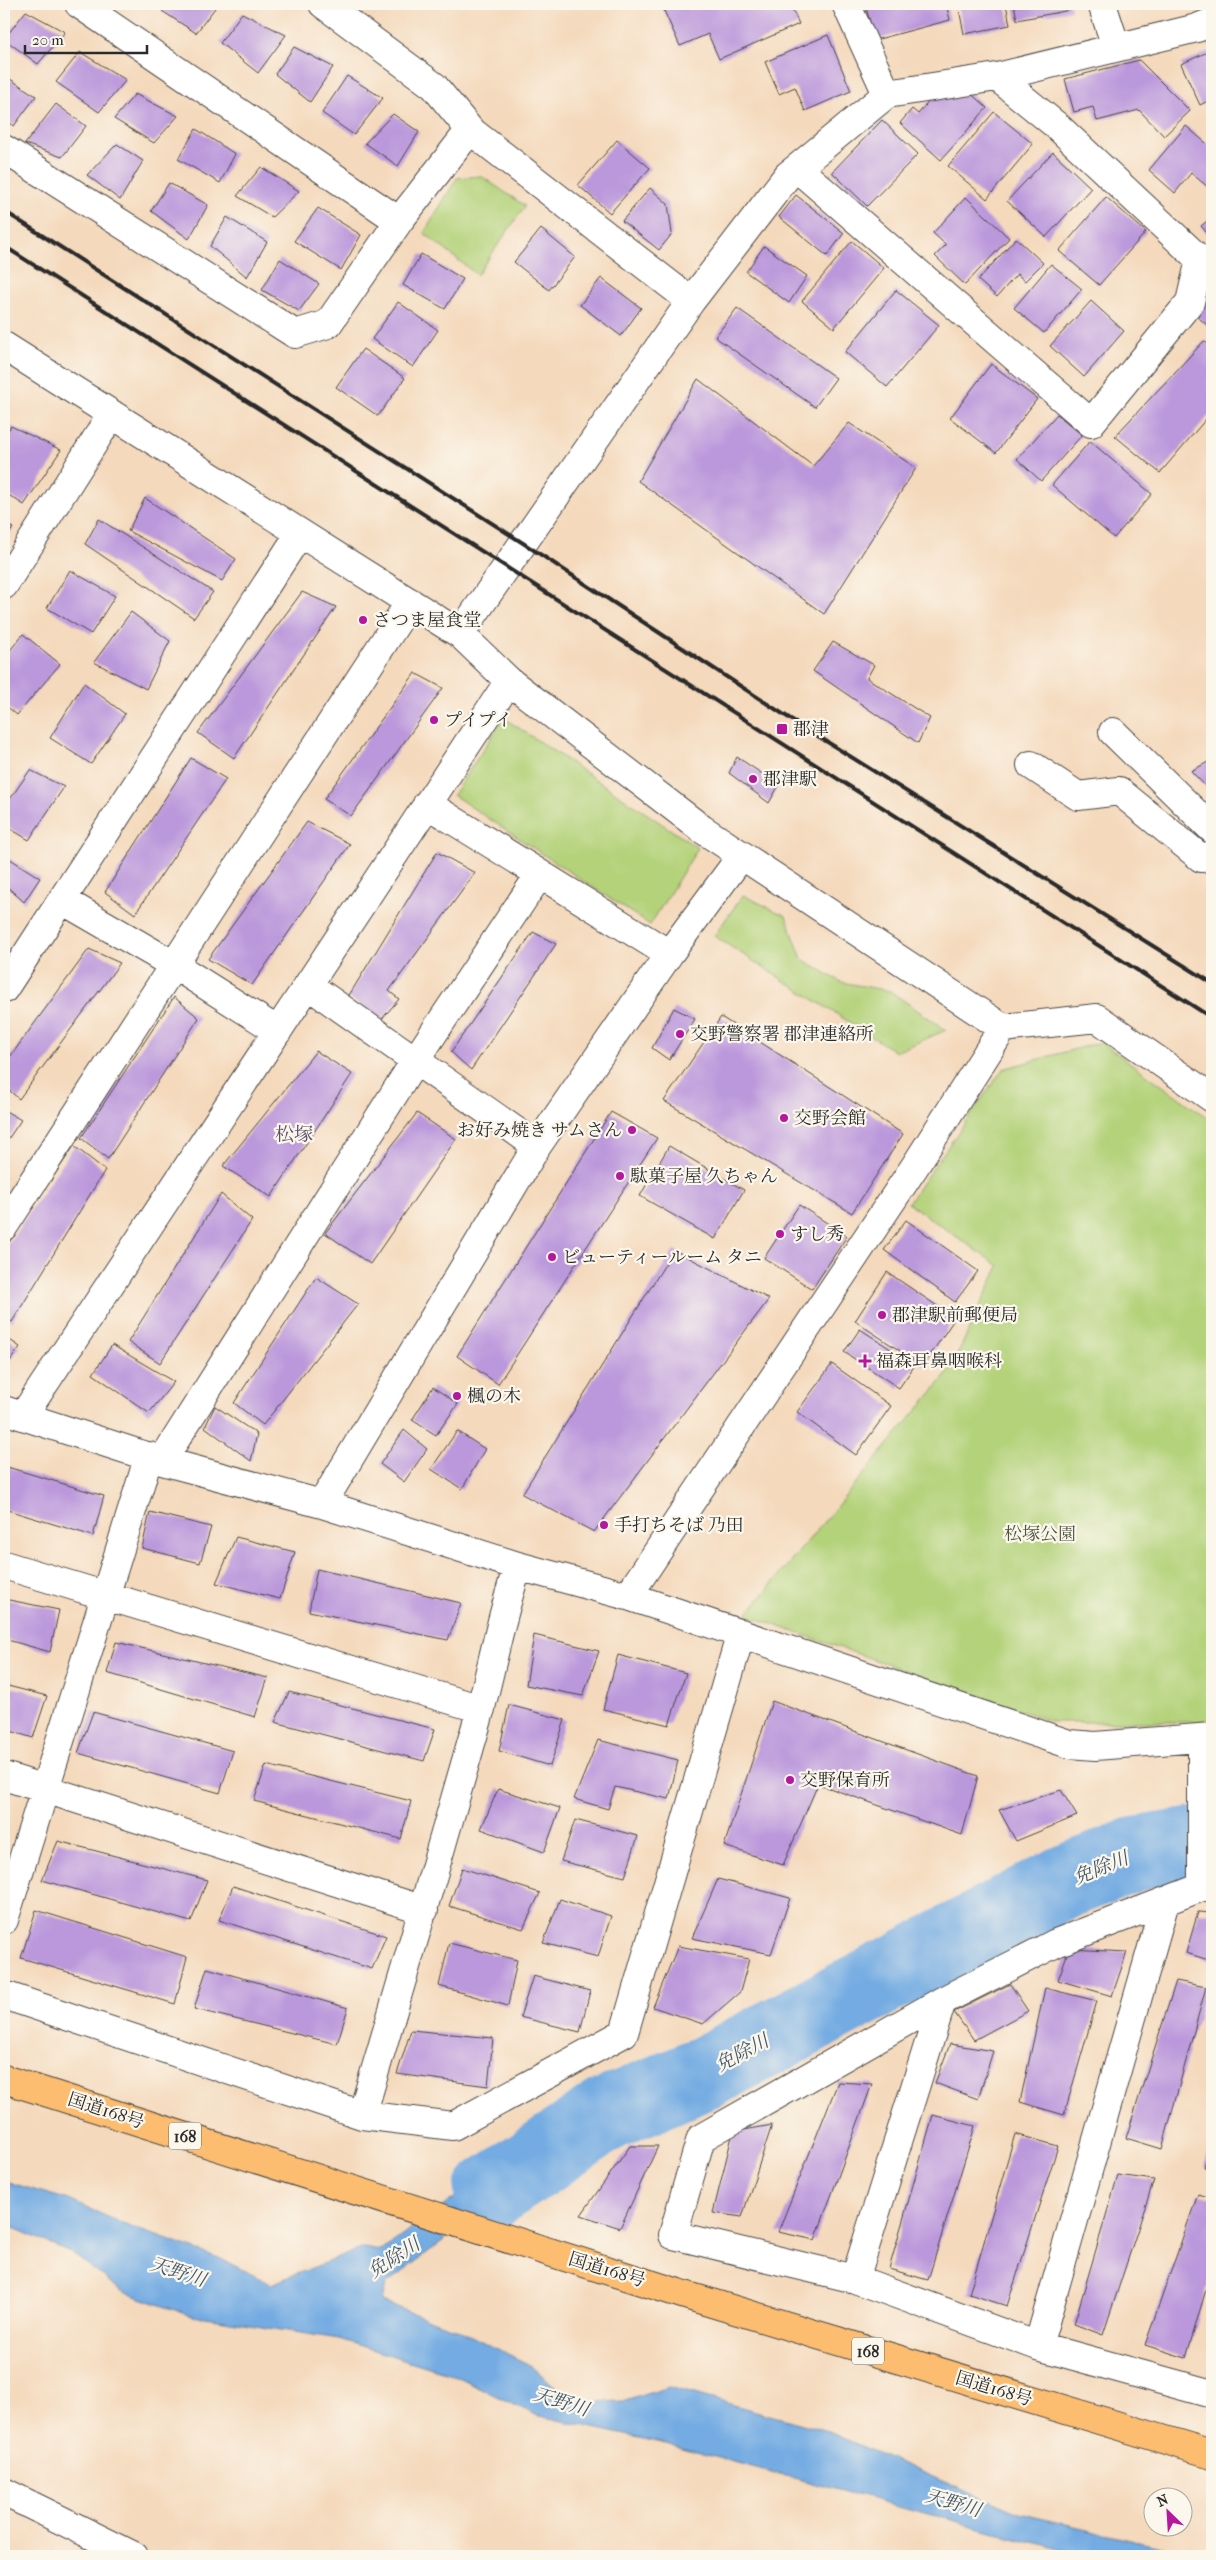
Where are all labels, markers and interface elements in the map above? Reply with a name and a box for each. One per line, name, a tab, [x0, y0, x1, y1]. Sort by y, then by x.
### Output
scale bar	[25, 22, 148, 54]
text: 20 m	[32, 31, 64, 49]
place label: さつま屋食堂	[373, 610, 481, 631]
marker: さつま屋食堂	[357, 614, 369, 626]
place label: プイプイ	[444, 710, 512, 731]
marker: プイプイ	[428, 714, 440, 726]
place label: 郡津	[793, 719, 829, 740]
marker: 郡津	[775, 722, 789, 736]
place label: 郡津駅	[763, 769, 817, 790]
marker: 郡津駅	[747, 773, 759, 785]
place label: 交野警察署 郡津連絡所	[690, 1024, 874, 1045]
marker: 交野警察署 郡津連絡所	[674, 1028, 686, 1040]
place label: 交野会館	[794, 1108, 866, 1129]
marker: 交野会館	[778, 1112, 790, 1124]
place label: お好み焼き サムさん	[457, 1120, 622, 1141]
district label: 松塚	[275, 1124, 313, 1146]
marker: お好み焼き サムさん	[626, 1124, 638, 1136]
place label: 駄菓子屋 久ちゃん	[630, 1166, 778, 1187]
marker: 駄菓子屋 久ちゃん	[614, 1170, 626, 1182]
place label: すし秀	[790, 1224, 844, 1245]
marker: すし秀	[774, 1228, 786, 1240]
place label: ビューティールーム タニ	[562, 1247, 762, 1268]
marker: ビューティールーム タニ	[546, 1251, 558, 1263]
place label: 郡津駅前郵便局	[892, 1305, 1018, 1326]
marker: 郡津駅前郵便局	[876, 1309, 888, 1321]
place label: 福森耳鼻咽喉科	[876, 1351, 1002, 1372]
marker: 福森耳鼻咽喉科	[858, 1354, 872, 1368]
place label: 楓の木	[467, 1386, 521, 1407]
marker: 楓の木	[451, 1390, 463, 1402]
place label: 手打ちそば 乃田	[614, 1515, 744, 1536]
marker: 手打ちそば 乃田	[598, 1519, 610, 1531]
park label: 松塚公園	[1004, 1524, 1076, 1545]
place label: 交野保育所	[800, 1770, 890, 1791]
marker: 交野保育所	[784, 1774, 796, 1786]
water label: 免除川	[1070, 1846, 1133, 1889]
water label: 免除川	[712, 2029, 774, 2076]
street label: 国道168号	[65, 2089, 147, 2133]
road number: 168	[169, 2122, 201, 2150]
water label: 免除川	[364, 2232, 426, 2283]
street label: 国道168号	[566, 2248, 648, 2292]
water label: 天野川	[147, 2253, 210, 2292]
road number: 168	[852, 2338, 884, 2364]
street label: 国道168号	[953, 2367, 1035, 2411]
water label: 天野川	[531, 2383, 593, 2421]
water label: 天野川	[923, 2485, 985, 2522]
north arrow	[1144, 2488, 1194, 2538]
text: N	[1154, 2491, 1171, 2511]

